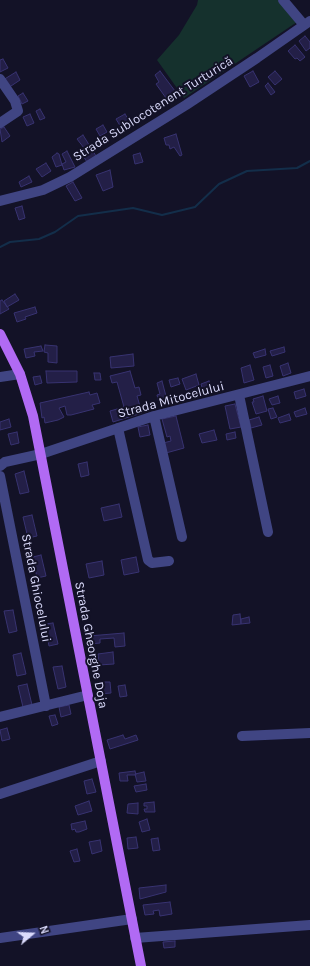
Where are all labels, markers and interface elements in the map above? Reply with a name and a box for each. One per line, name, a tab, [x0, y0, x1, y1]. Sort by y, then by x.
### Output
street label: Strada Sublocotenent Turturică	[70, 53, 236, 165]
street label: Strada Mitocelului	[116, 378, 226, 422]
street label: Strada Ghiocelului	[18, 533, 54, 643]
street label: Strada Gheorghe Doja	[71, 580, 111, 710]
north arrow	[12, 914, 52, 954]
text: N	[36, 924, 51, 936]

